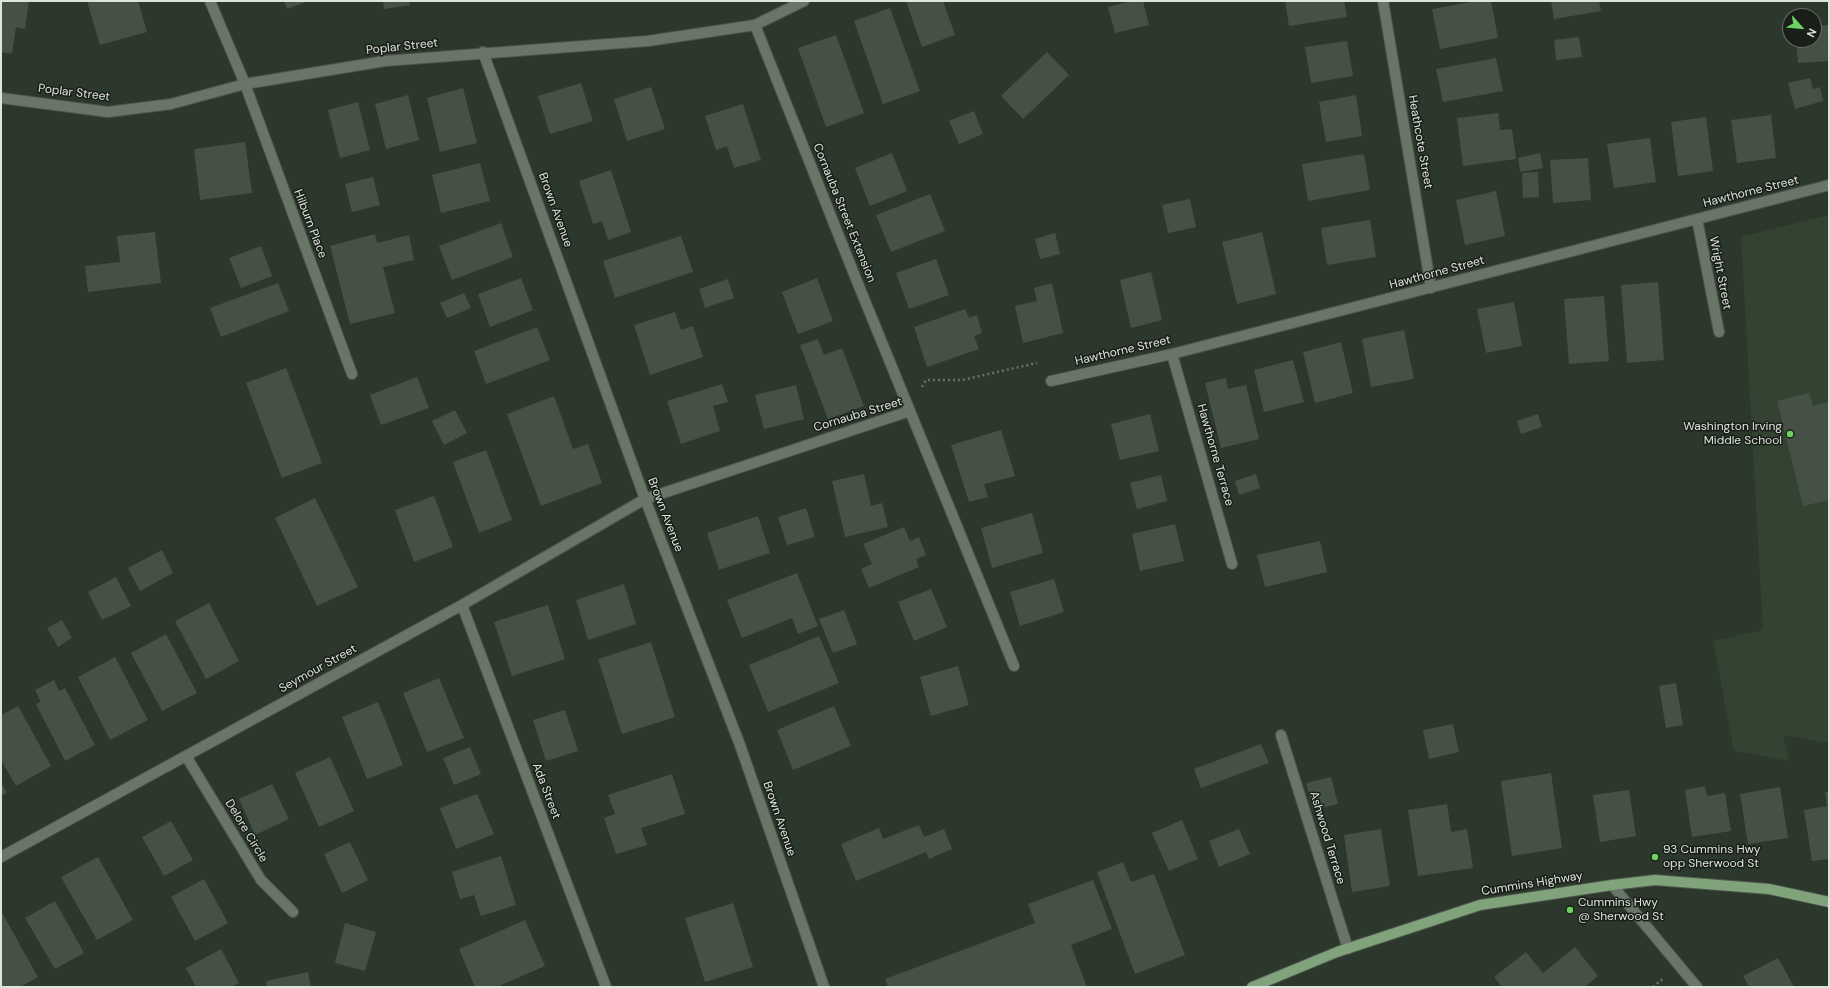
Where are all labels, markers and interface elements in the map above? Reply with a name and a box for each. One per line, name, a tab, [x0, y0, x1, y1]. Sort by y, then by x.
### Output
north arrow	[1782, 8, 1822, 48]
text: N	[1804, 26, 1820, 40]
street label: Poplar Street	[365, 36, 439, 58]
street label: Poplar Street	[37, 81, 111, 105]
street label: Heathcote Street	[1405, 94, 1435, 190]
street label: Cornauba Street Extension	[809, 141, 879, 285]
street label: Brown Avenue	[535, 171, 575, 249]
street label: Hawthorne Street	[1702, 173, 1800, 211]
street label: Hilburn Place	[290, 188, 330, 260]
street label: Wright Street	[1706, 235, 1734, 311]
street label: Hawthorne Street	[1388, 253, 1486, 293]
street label: Hawthorne Street	[1074, 333, 1172, 369]
street label: Cornauba Street	[812, 395, 904, 435]
street label: Hawthorne Terrace	[1194, 402, 1236, 508]
place label: Washington Irving Middle School	[1683, 420, 1782, 448]
marker: Washington Irving Middle School	[1785, 429, 1795, 439]
street label: Brown Avenue	[644, 476, 686, 554]
street label: Seymour Street	[277, 642, 359, 696]
street label: Ada Street	[529, 761, 563, 821]
street label: Brown Avenue	[759, 780, 799, 858]
street label: Ashwood Terrace	[1306, 790, 1348, 886]
street label: Delore Circle	[222, 797, 270, 865]
place label: 93 Cummins Hwy opp Sherwood St	[1663, 843, 1760, 871]
marker: 93 Cummins Hwy opp Sherwood St	[1650, 852, 1660, 862]
street label: Cummins Highway	[1480, 869, 1584, 899]
place label: Cummins Hwy @ Sherwood St	[1578, 896, 1664, 924]
marker: Cummins Hwy @ Sherwood St	[1565, 905, 1575, 915]

